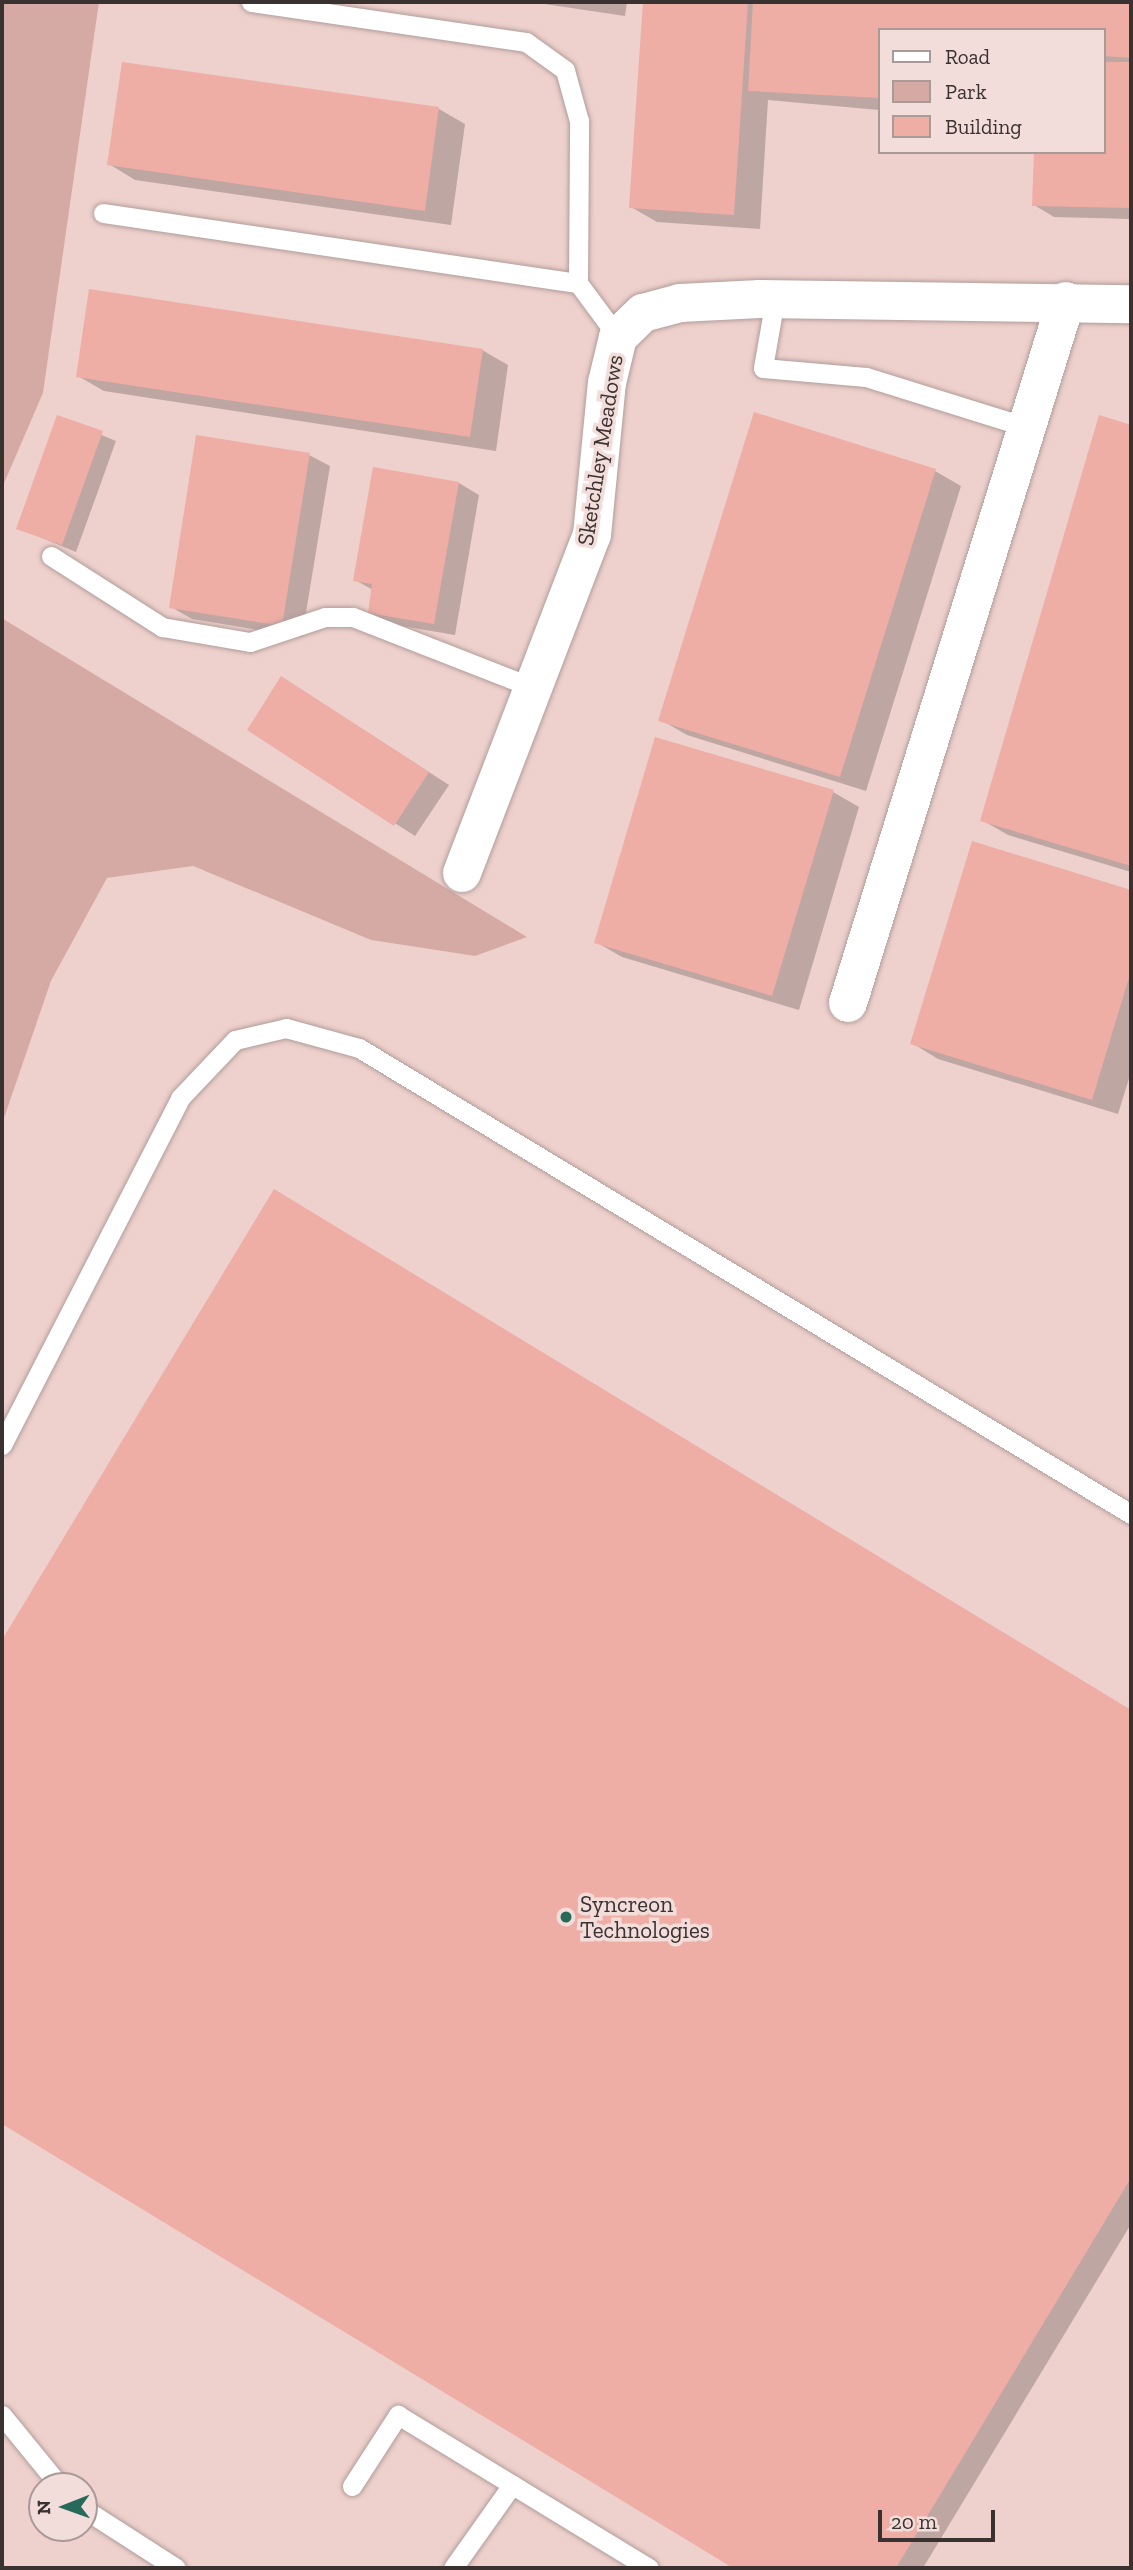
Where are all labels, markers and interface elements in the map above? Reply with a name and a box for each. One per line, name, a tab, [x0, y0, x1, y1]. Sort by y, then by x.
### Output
legend	[878, 28, 1105, 154]
text: Road	[945, 44, 990, 69]
text: Park	[945, 79, 987, 104]
text: Building	[945, 114, 1022, 139]
street label: Sketchley Meadows	[571, 352, 629, 548]
place label: Syncreon Technologies	[580, 1890, 710, 1944]
marker: Syncreon Technologies	[558, 1909, 574, 1925]
north arrow	[28, 2472, 98, 2542]
scale bar	[881, 2496, 998, 2540]
text: N	[32, 2500, 55, 2515]
text: 20 m	[891, 2509, 937, 2534]

